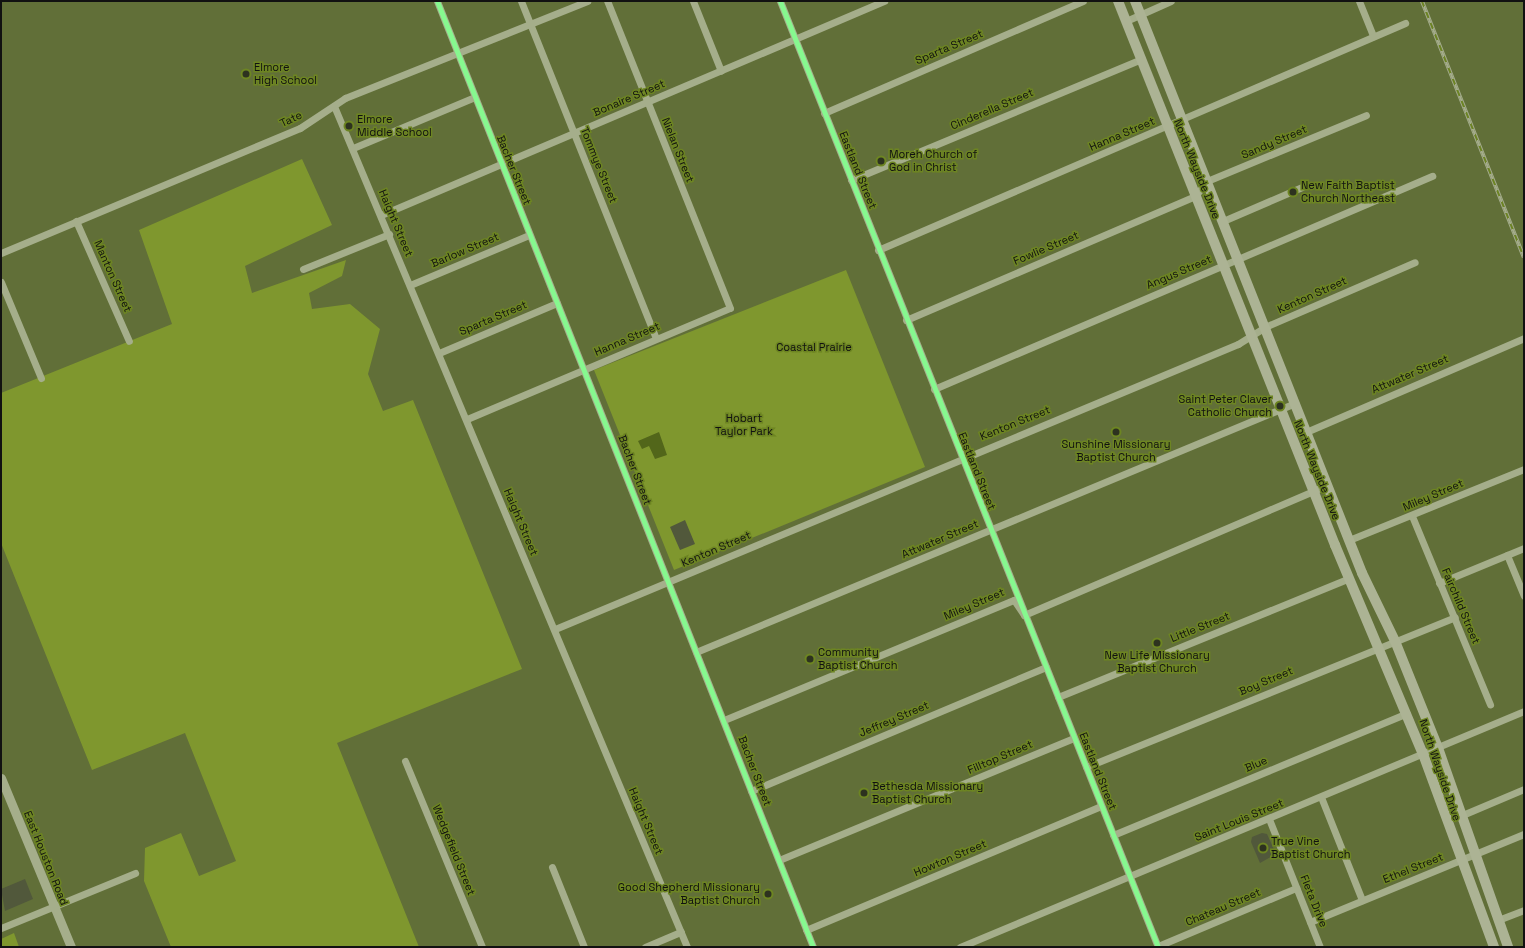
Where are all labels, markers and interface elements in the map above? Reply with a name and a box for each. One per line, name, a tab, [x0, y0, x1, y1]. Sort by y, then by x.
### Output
street label: Sparta Street	[913, 27, 985, 67]
place label: Elmore High School	[254, 61, 317, 87]
marker: Elmore High School	[241, 69, 251, 79]
street label: Bonaire Street	[591, 77, 667, 119]
street label: Cinderella Street	[949, 86, 1035, 132]
street label: Tate	[278, 108, 304, 130]
place label: Elmore Middle School	[357, 113, 432, 139]
street label: Hanna Street	[1087, 114, 1157, 154]
street label: Nielan Street	[659, 116, 697, 184]
street label: North Wayside Drive	[1171, 117, 1223, 221]
marker: Elmore Middle School	[344, 121, 354, 131]
street label: Sandy Street	[1239, 122, 1309, 162]
street label: Tommye Street	[578, 125, 620, 205]
street label: Eastland Street	[836, 129, 880, 211]
street label: Bacher Street	[494, 133, 534, 207]
place label: Moreh Church of God in Christ	[889, 148, 977, 174]
marker: Moreh Church of God in Christ	[876, 156, 886, 166]
place label: New Faith Baptist Church Northeast	[1301, 179, 1395, 205]
marker: New Faith Baptist Church Northeast	[1288, 187, 1298, 197]
street label: Haight Street	[376, 188, 416, 258]
street label: Fowlie Street	[1011, 228, 1081, 268]
street label: Barlow Street	[429, 230, 501, 270]
street label: Manton Street	[91, 238, 135, 314]
street label: Angus Street	[1144, 252, 1214, 292]
street label: Kenton Street	[1275, 274, 1349, 316]
street label: Sparta Street	[457, 298, 529, 338]
street label: Hanna Street	[592, 319, 662, 359]
park label: Coastal Prairie	[776, 340, 852, 354]
street label: Attwater Street	[1370, 352, 1450, 396]
place label: Saint Peter Claver Catholic Church	[1179, 393, 1272, 419]
marker: Saint Peter Claver Catholic Church	[1275, 401, 1285, 411]
street label: Kenton Street	[978, 403, 1052, 443]
park label: Hobart Taylor Park	[715, 412, 773, 438]
street label: North Wayside Drive	[1291, 418, 1343, 522]
marker: Sunshine Missionary Baptist Church	[1111, 427, 1121, 437]
street label: Eastland Street	[955, 430, 999, 512]
street label: Bacher Street	[616, 433, 654, 507]
place label: Sunshine Missionary Baptist Church	[1062, 438, 1170, 464]
street label: Miley Street	[1401, 476, 1465, 514]
street label: Haight Street	[501, 487, 541, 557]
street label: Attwater Street	[900, 517, 980, 561]
street label: Kenton Street	[679, 528, 753, 570]
street label: Fairchild Street	[1439, 566, 1483, 646]
street label: Miley Street	[942, 585, 1006, 623]
street label: Little Street	[1168, 609, 1232, 645]
marker: New Life Missionary Baptist Church	[1152, 638, 1162, 648]
place label: Community Baptist Church	[818, 646, 897, 672]
place label: New Life Missionary Baptist Church	[1104, 649, 1210, 675]
marker: Community Baptist Church	[805, 654, 815, 664]
street label: Boy Street	[1237, 664, 1295, 698]
street label: Jeffrey Street	[857, 698, 931, 740]
street label: North Wayside Drive	[1416, 717, 1464, 823]
street label: Eastland Street	[1076, 730, 1120, 812]
street label: Bacher Street	[736, 734, 774, 808]
street label: Filltop Street	[966, 737, 1034, 777]
street label: Blue	[1243, 753, 1269, 775]
place label: Bethesda Missionary Baptist Church	[872, 780, 983, 806]
street label: Haight Street	[626, 786, 666, 856]
marker: Bethesda Missionary Baptist Church	[859, 788, 869, 798]
street label: Saint Louis Street	[1193, 796, 1285, 844]
street label: Wedgefield Street	[430, 803, 478, 897]
street label: East Houston Road	[21, 809, 71, 907]
place label: True Vine Baptist Church	[1271, 835, 1350, 861]
street label: Howton Street	[912, 837, 988, 879]
marker: True Vine Baptist Church	[1258, 843, 1268, 853]
street label: Ethel Street	[1381, 850, 1445, 886]
street label: Fleta Drive	[1297, 873, 1331, 929]
place label: Good Shepherd Missionary Baptist Church	[618, 881, 760, 907]
street label: Chateau Street	[1183, 885, 1263, 929]
marker: Good Shepherd Missionary Baptist Church	[763, 889, 773, 899]

